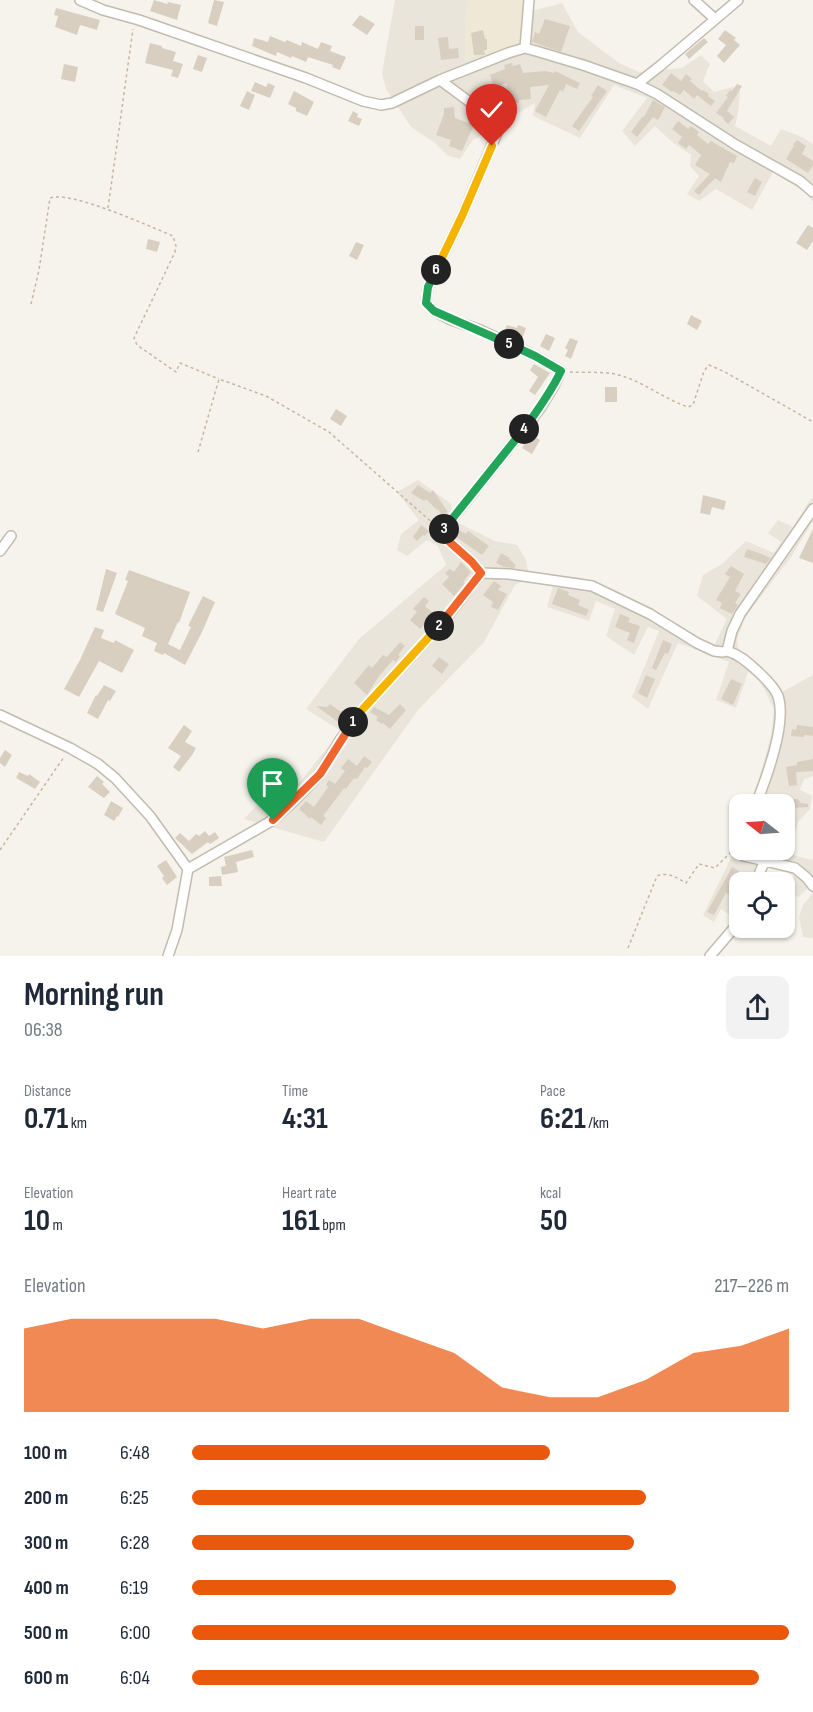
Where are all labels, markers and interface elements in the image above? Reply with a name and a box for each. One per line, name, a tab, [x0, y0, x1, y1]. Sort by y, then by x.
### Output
pin	[466, 84, 517, 146]
icon: check	[475, 93, 508, 126]
pin: 6	[421, 255, 451, 285]
text: 6	[432, 260, 440, 279]
pin: 5	[494, 329, 524, 359]
text: 5	[505, 334, 513, 353]
pin: 4	[509, 414, 539, 444]
text: 4	[520, 419, 528, 438]
pin: 3	[429, 514, 459, 544]
text: 3	[440, 519, 448, 538]
pin: 2	[424, 611, 454, 641]
text: 2	[435, 616, 443, 635]
pin: 1	[338, 707, 368, 737]
text: 1	[350, 712, 356, 731]
pin	[247, 758, 298, 820]
icon: arrive	[256, 767, 289, 800]
north arrow	[729, 794, 795, 860]
map controls	[729, 794, 795, 938]
button: locate	[729, 872, 795, 938]
text: Morning run	[24, 975, 164, 1015]
button: share	[726, 976, 789, 1039]
text: 06:38	[24, 1018, 63, 1042]
text: Distance	[24, 1082, 71, 1101]
text: Time	[282, 1082, 308, 1101]
text: Pace	[540, 1082, 565, 1101]
text: 0.71	[24, 1101, 68, 1137]
text: 4:31	[282, 1101, 328, 1137]
text: 6:21	[540, 1101, 586, 1137]
text: km	[68, 1114, 87, 1133]
text: /km	[586, 1114, 609, 1133]
text: Elevation	[24, 1184, 73, 1203]
text: Heart rate	[282, 1184, 337, 1203]
text: kcal	[540, 1184, 561, 1203]
text: 10	[24, 1203, 50, 1239]
text: 161	[282, 1203, 320, 1239]
text: 50	[540, 1203, 567, 1239]
text: m	[50, 1216, 63, 1235]
text: bpm	[320, 1216, 346, 1235]
text: Elevation	[24, 1274, 86, 1298]
text: 217–226 m	[714, 1274, 789, 1298]
text: 100 m	[24, 1441, 67, 1465]
text: 6:48	[120, 1441, 150, 1465]
text: 200 m	[24, 1486, 68, 1510]
text: 6:25	[120, 1486, 149, 1510]
text: 300 m	[24, 1531, 68, 1555]
text: 6:28	[120, 1531, 150, 1555]
text: 400 m	[24, 1576, 69, 1600]
text: 6:19	[120, 1576, 148, 1600]
text: 500 m	[24, 1621, 68, 1645]
text: 6:00	[120, 1621, 150, 1645]
text: 600 m	[24, 1666, 69, 1690]
text: 6:04	[120, 1666, 150, 1690]

